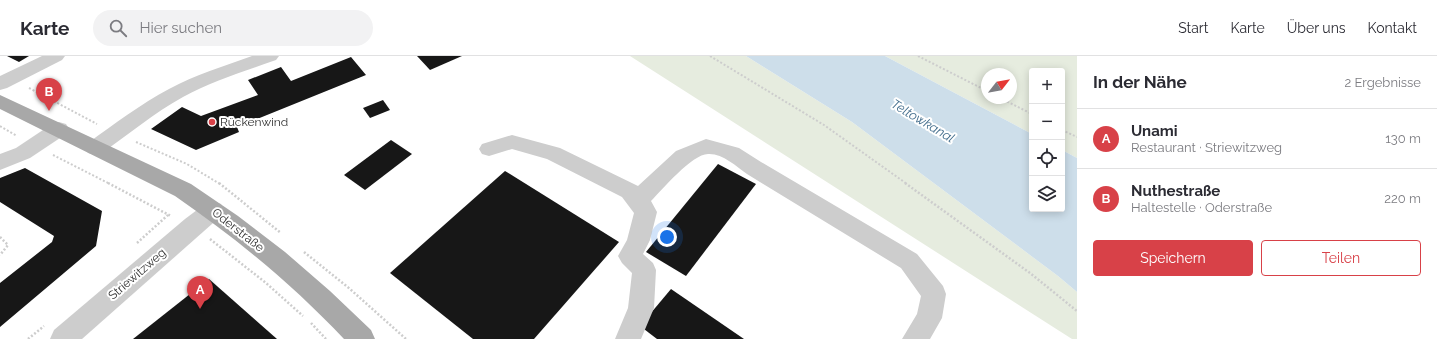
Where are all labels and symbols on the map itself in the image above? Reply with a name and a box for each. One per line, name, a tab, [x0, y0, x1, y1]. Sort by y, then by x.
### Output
north arrow	[981, 68, 1017, 104]
pin: B	[36, 78, 62, 111]
water label: Teltowkanal	[889, 96, 958, 146]
place label: Rückenwind	[220, 115, 288, 129]
marker: Rückenwind	[207, 117, 217, 127]
street label: Oderstraße	[209, 205, 267, 255]
your location	[657, 227, 677, 247]
street label: Striewitzweg	[106, 245, 168, 303]
pin: A	[187, 276, 213, 309]

